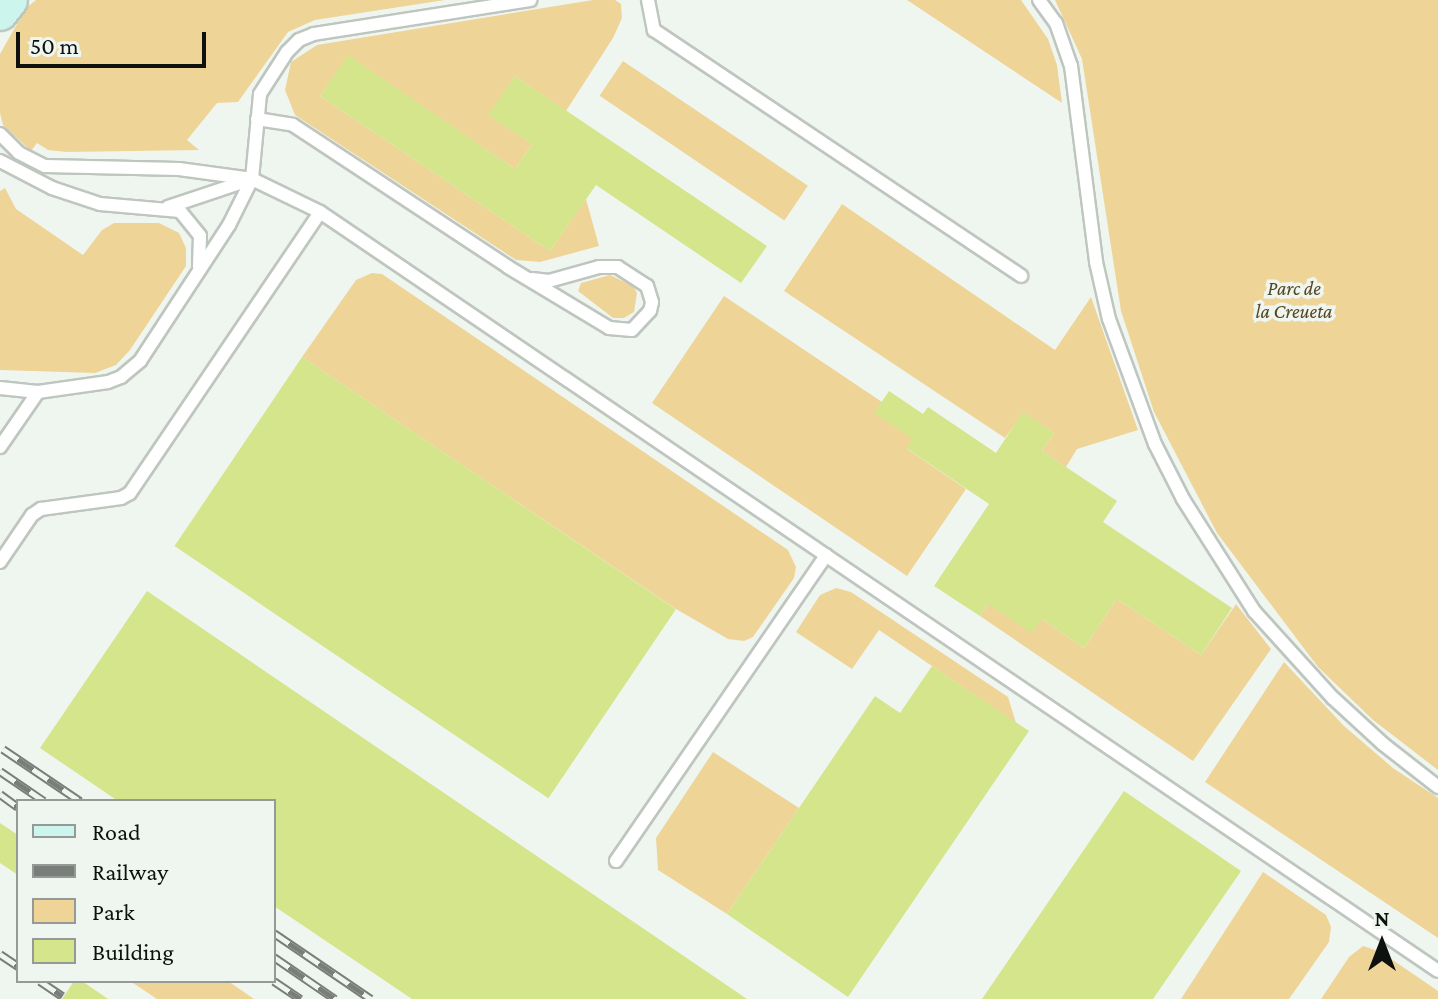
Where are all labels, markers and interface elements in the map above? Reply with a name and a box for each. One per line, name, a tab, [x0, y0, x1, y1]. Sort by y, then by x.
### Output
scale bar	[20, 16, 210, 66]
text: 50 m	[30, 32, 79, 59]
park label: Parc de la Creueta	[1256, 277, 1332, 324]
legend	[16, 799, 276, 983]
text: Road	[92, 818, 141, 845]
text: Railway	[92, 858, 168, 885]
text: Park	[92, 898, 135, 925]
north arrow	[1342, 903, 1422, 983]
text: N	[1375, 906, 1390, 931]
text: Building	[92, 938, 174, 965]

